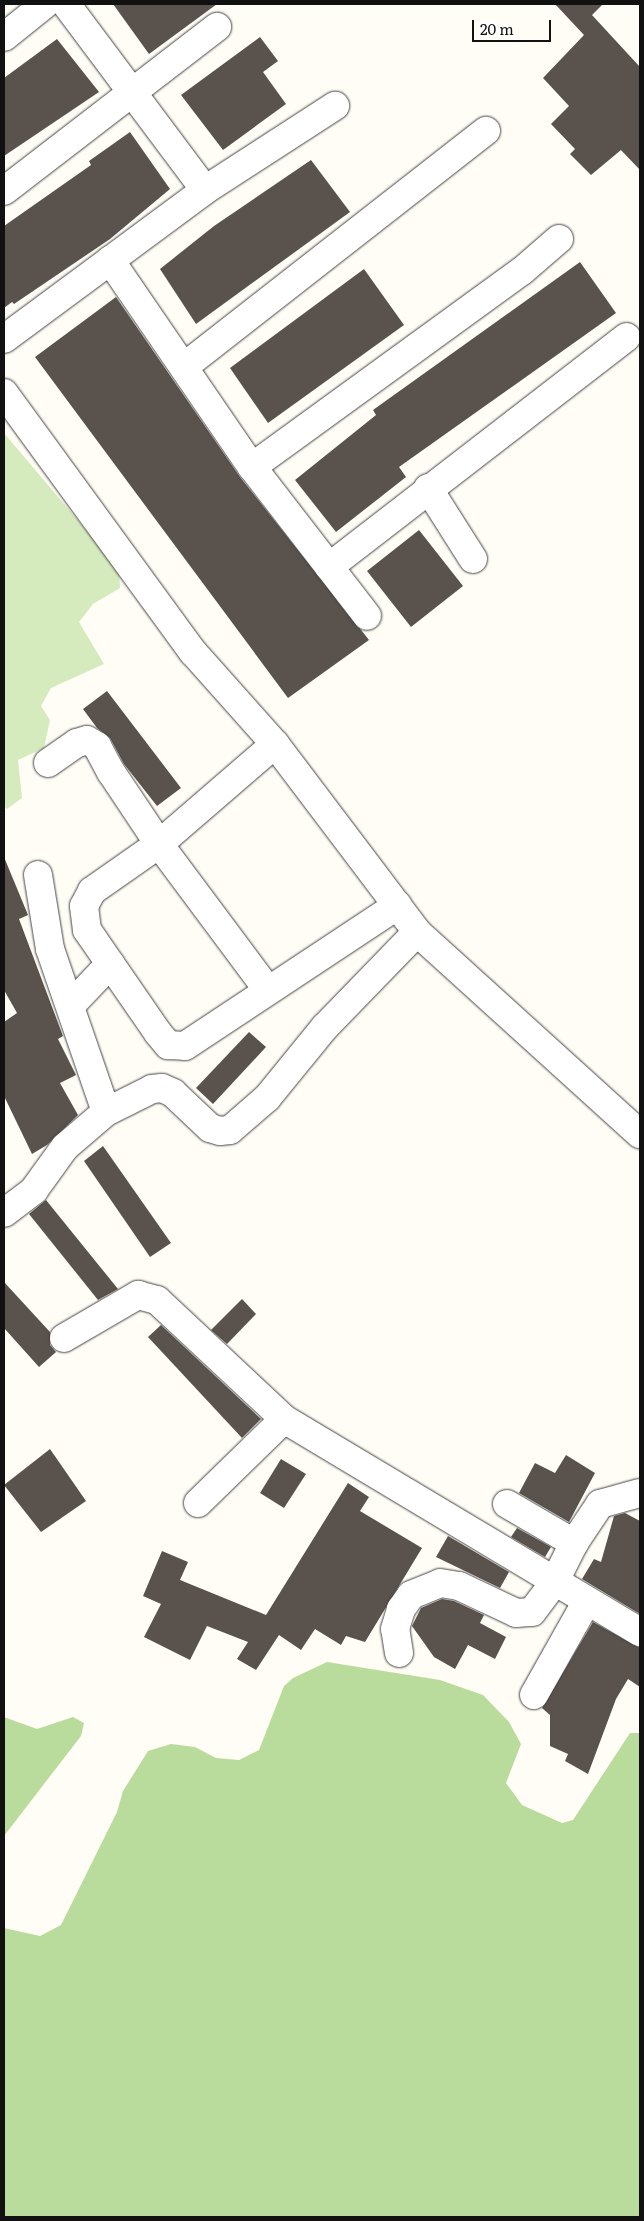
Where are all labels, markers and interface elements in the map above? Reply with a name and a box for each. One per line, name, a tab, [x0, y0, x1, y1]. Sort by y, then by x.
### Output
scale bar	[474, 10, 553, 42]
text: 20 m	[480, 17, 514, 40]

